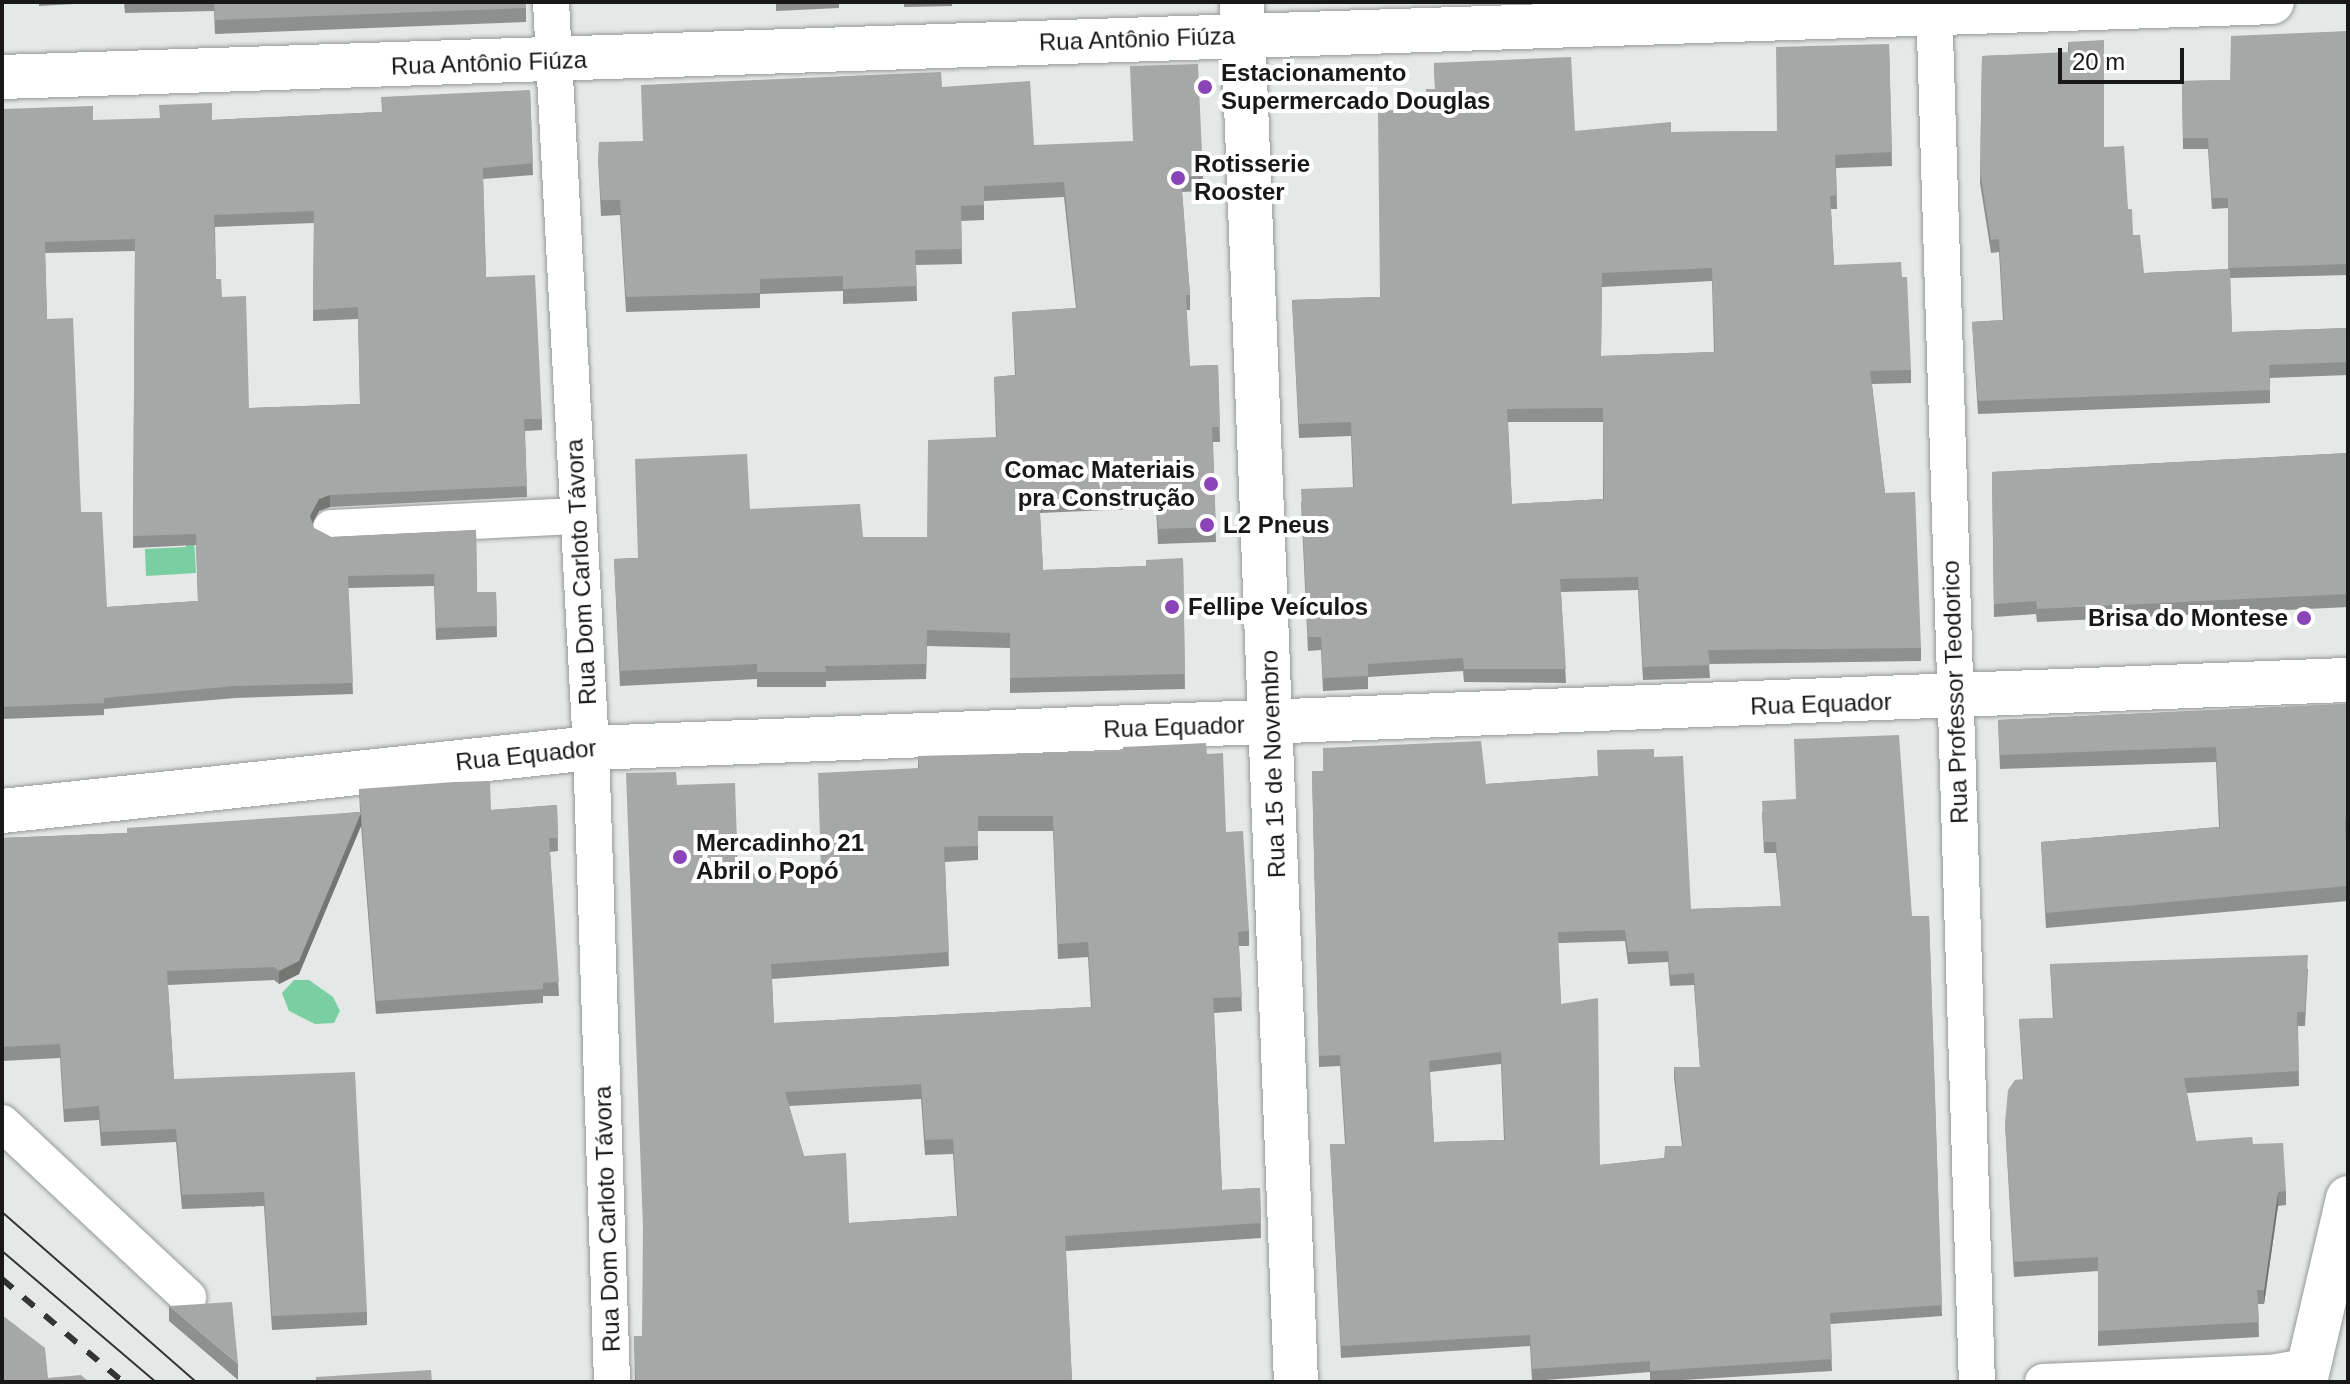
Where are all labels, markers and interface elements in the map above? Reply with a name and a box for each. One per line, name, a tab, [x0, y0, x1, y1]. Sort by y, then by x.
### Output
street label: Rua Antônio Fiúza	[1038, 21, 1236, 57]
scale bar	[2062, 32, 2188, 82]
street label: Rua Antônio Fiúza	[390, 45, 588, 81]
text: 20 m	[2072, 48, 2125, 75]
place label: Estacionamento Supermercado Douglas	[1221, 59, 1490, 115]
marker: Estacionamento Supermercado Douglas	[1196, 78, 1214, 96]
place label: Rotisserie Rooster	[1194, 150, 1310, 206]
marker: Rotisserie Rooster	[1169, 169, 1187, 187]
street label: Rua Dom Carloto Távora	[560, 438, 602, 706]
place label: Comac Materiais pra Construção	[1004, 456, 1195, 512]
marker: Comac Materiais pra Construção	[1202, 475, 1220, 493]
place label: L2 Pneus	[1223, 511, 1330, 539]
marker: L2 Pneus	[1198, 516, 1216, 534]
street label: Rua Professor Teodorico	[1936, 560, 1974, 824]
place label: Fellipe Veículos	[1188, 593, 1368, 621]
marker: Fellipe Veículos	[1163, 598, 1181, 616]
place label: Brisa do Montese	[2088, 604, 2288, 632]
marker: Brisa do Montese	[2295, 609, 2313, 627]
street label: Rua 15 de Novembro	[1255, 650, 1291, 878]
street label: Rua Equador	[1750, 687, 1892, 721]
street label: Rua Equador	[1103, 710, 1245, 744]
street label: Rua Equador	[454, 733, 598, 777]
place label: Mercadinho 21 Abril o Popó	[696, 829, 864, 885]
marker: Mercadinho 21 Abril o Popó	[671, 848, 689, 866]
street label: Rua Dom Carloto Távora	[588, 1085, 626, 1353]

